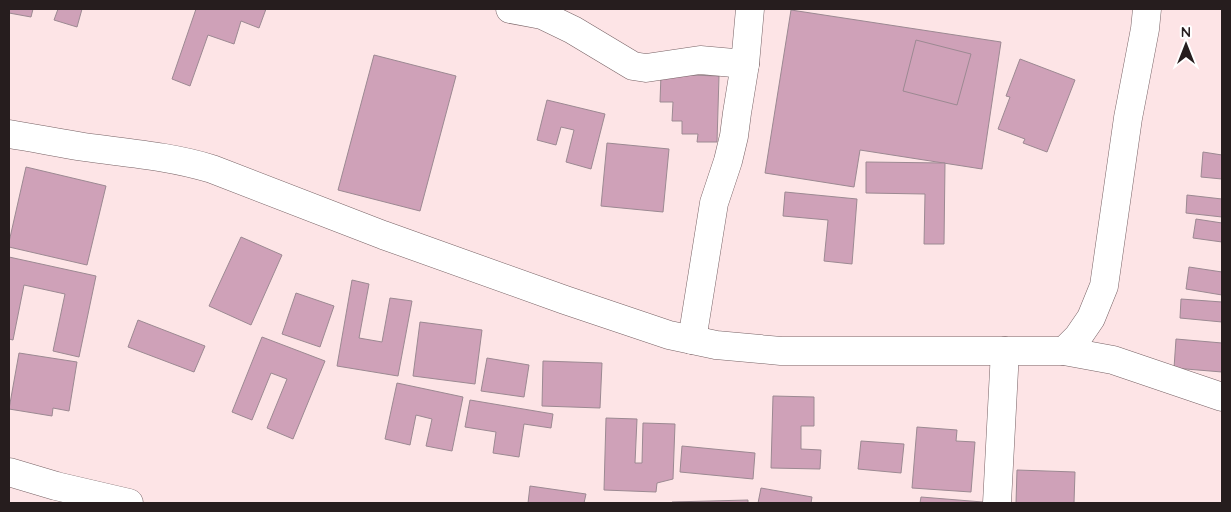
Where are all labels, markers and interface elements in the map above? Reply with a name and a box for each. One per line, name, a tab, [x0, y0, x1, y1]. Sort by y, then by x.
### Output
north arrow	[1161, 20, 1211, 70]
text: N	[1181, 23, 1191, 41]

